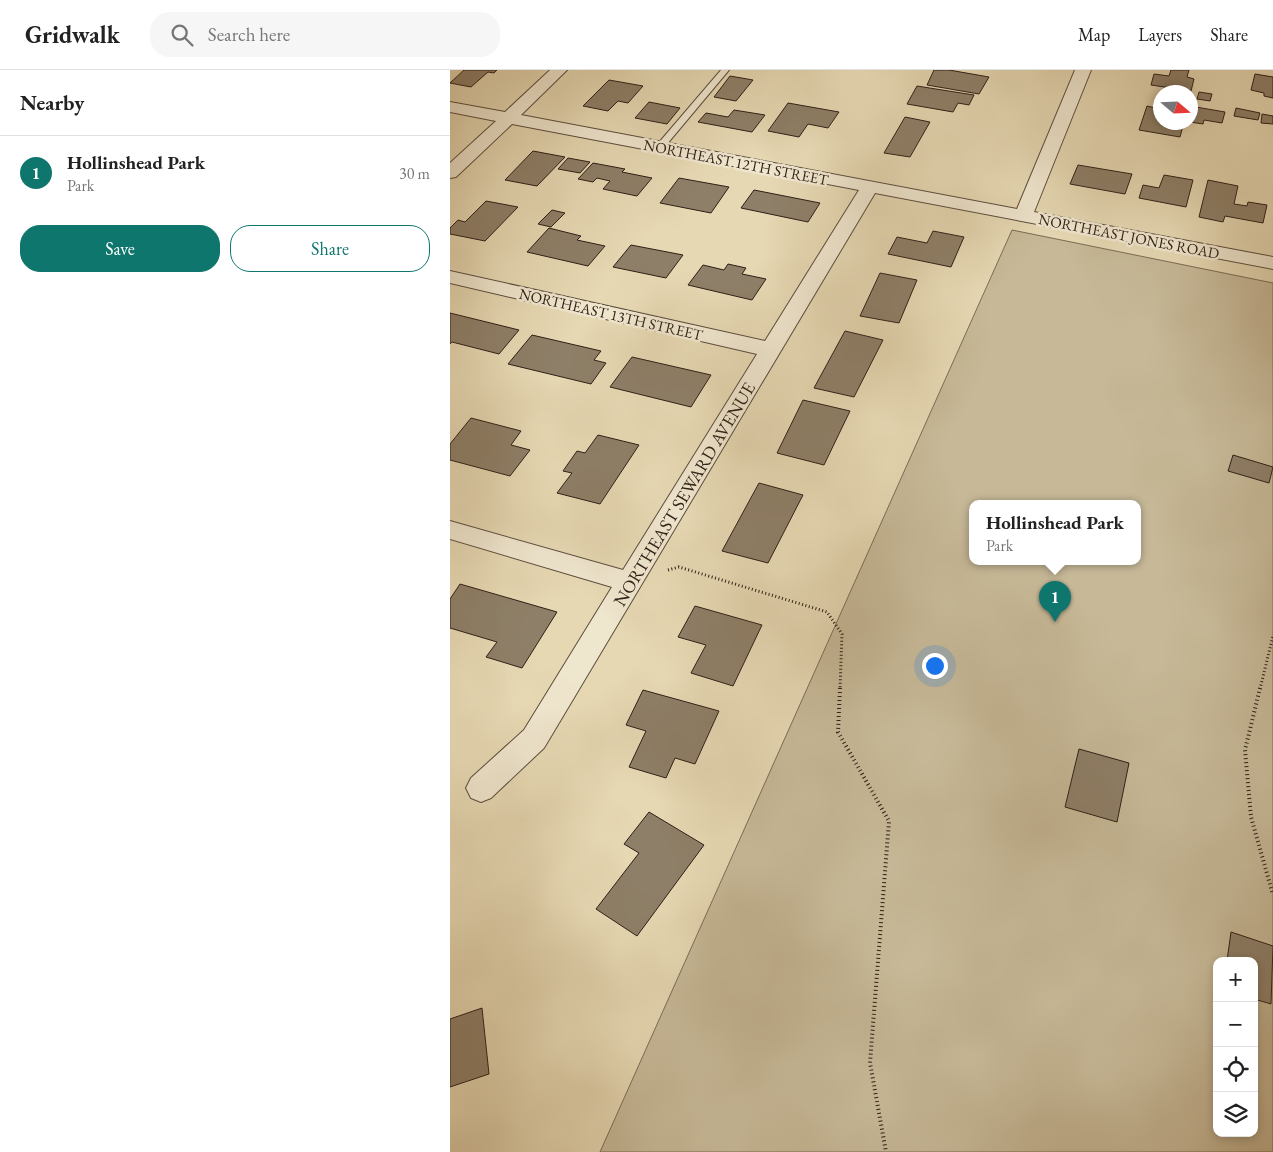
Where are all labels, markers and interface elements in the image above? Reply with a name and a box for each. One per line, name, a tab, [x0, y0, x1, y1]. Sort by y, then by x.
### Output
search box	[150, 12, 500, 57]
text: Gridwalk	[25, 19, 120, 50]
icon: search	[168, 21, 196, 49]
text: Search here	[208, 22, 290, 47]
text: Map	[1078, 23, 1110, 46]
text: Layers	[1138, 23, 1182, 46]
text: Share	[1210, 23, 1248, 46]
north arrow	[1153, 85, 1198, 130]
text: Nearby	[20, 89, 84, 116]
street label: NORTHEAST 12TH STREET	[642, 135, 831, 189]
text: Hollinshead Park	[67, 150, 205, 175]
text: 1	[32, 163, 40, 184]
text: 30 m	[399, 163, 430, 184]
text: Park	[67, 175, 94, 196]
street label: NORTHEAST JONES ROAD	[1037, 209, 1221, 263]
button: Save	[20, 225, 220, 272]
button: Share	[230, 225, 430, 272]
street label: NORTHEAST 13TH STREET	[517, 284, 706, 345]
street label: NORTHEAST SEWARD AVENUE	[608, 378, 760, 610]
popup	[969, 500, 1141, 565]
text: Hollinshead Park	[986, 510, 1124, 535]
text: Park	[986, 535, 1013, 556]
pin: 1	[1039, 581, 1071, 622]
your location	[922, 653, 948, 679]
map controls	[1213, 957, 1258, 1137]
button: +	[1213, 957, 1258, 1002]
button: −	[1213, 1002, 1258, 1047]
button: locate	[1213, 1047, 1258, 1092]
button: layers	[1213, 1092, 1258, 1137]

